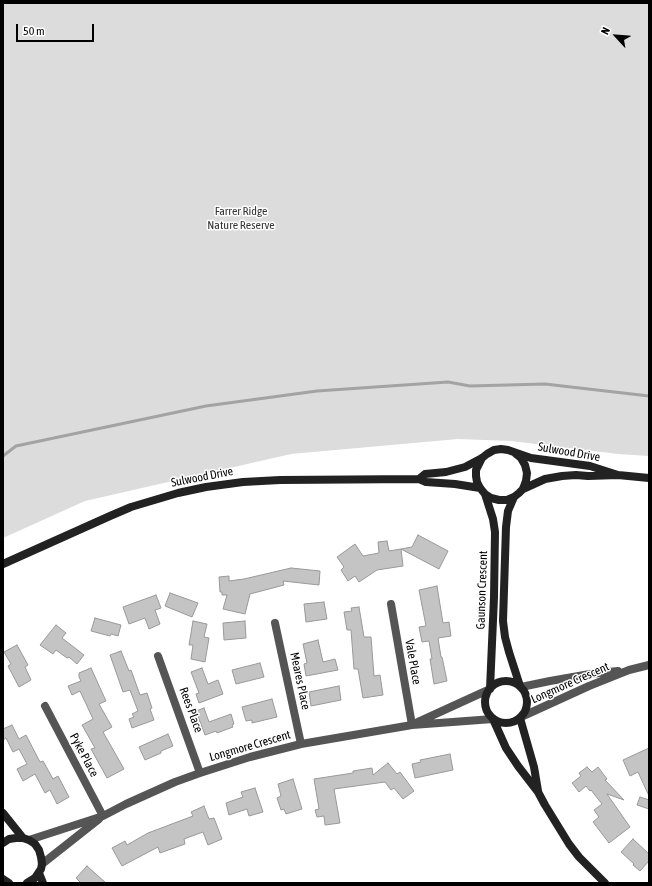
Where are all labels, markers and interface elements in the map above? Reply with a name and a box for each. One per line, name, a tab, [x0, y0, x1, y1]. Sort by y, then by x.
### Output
scale bar	[18, 16, 96, 42]
north arrow	[596, 16, 636, 56]
text: 50 m	[23, 24, 45, 38]
text: N	[598, 25, 612, 36]
park label: Farrer Ridge Nature Reserve	[207, 204, 275, 232]
street label: Sulwood Drive	[537, 439, 601, 465]
street label: Sulwood Drive	[170, 464, 234, 490]
street label: Gaunson Crescent	[473, 550, 491, 630]
street label: Vale Place	[402, 638, 424, 686]
street label: Meares Place	[287, 651, 313, 711]
street label: Longmore Crescent	[529, 659, 611, 707]
street label: Rees Place	[176, 685, 206, 735]
street label: Longmore Crescent	[208, 728, 292, 764]
street label: Pyke Place	[66, 731, 102, 779]

